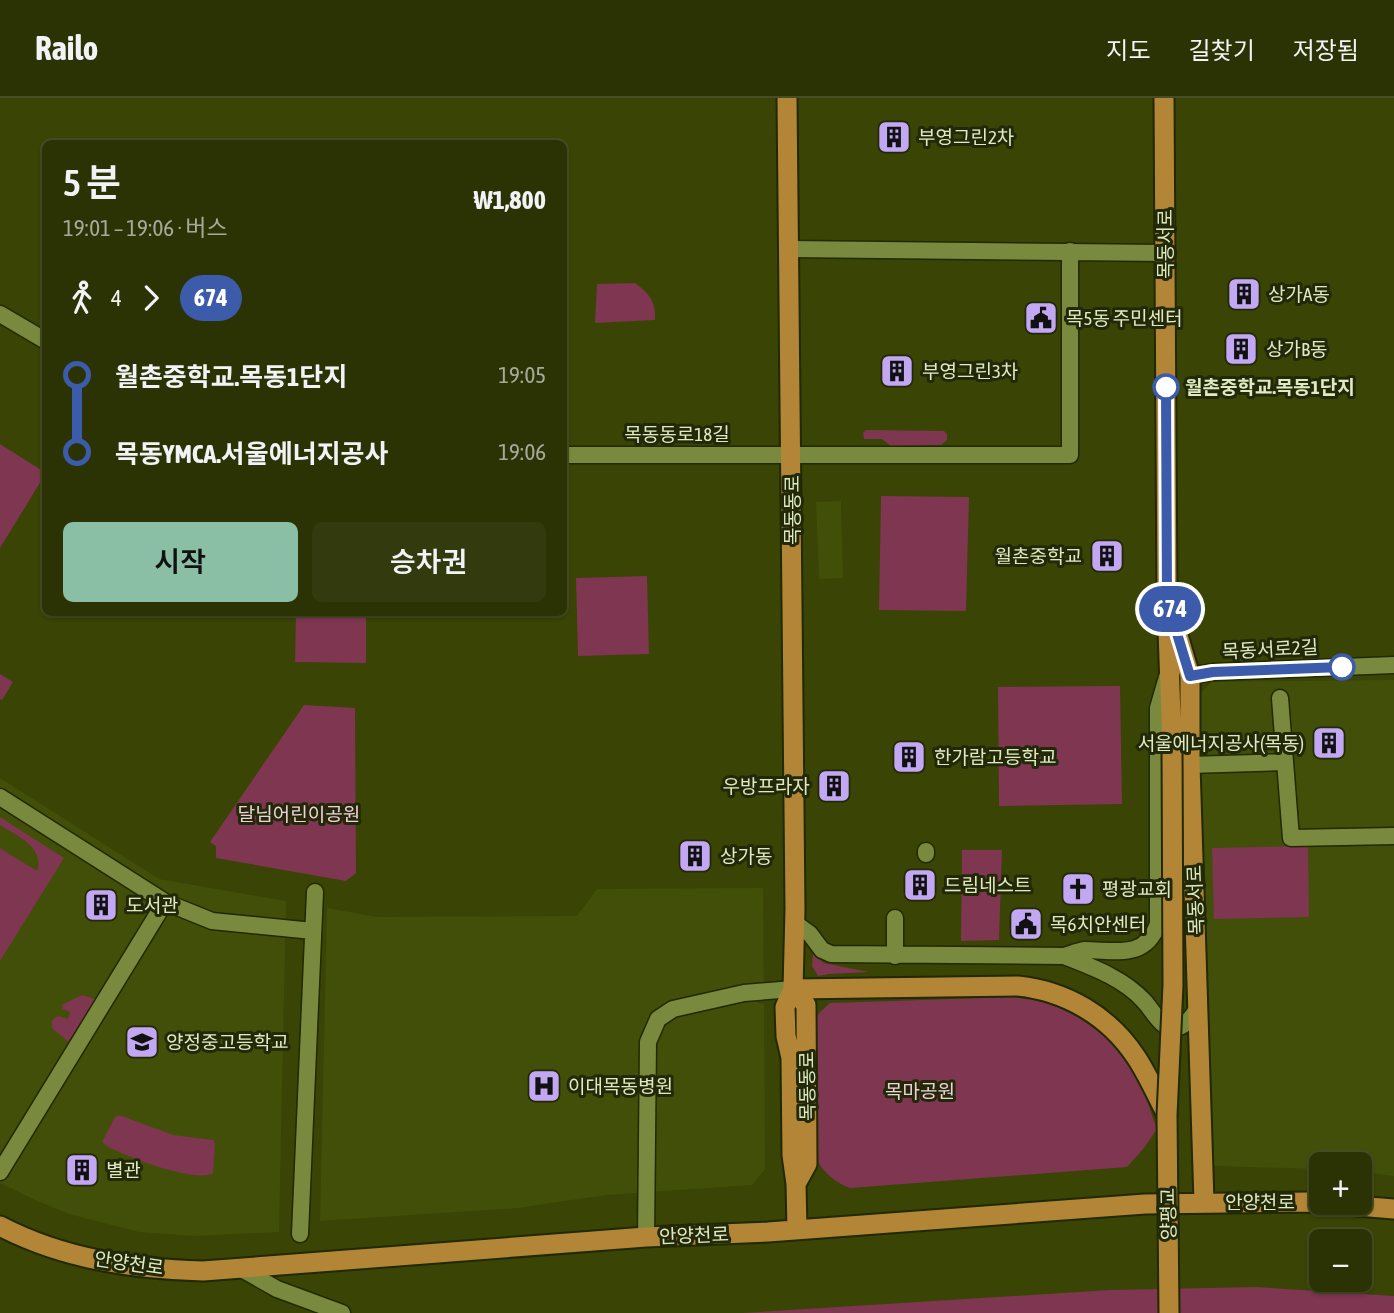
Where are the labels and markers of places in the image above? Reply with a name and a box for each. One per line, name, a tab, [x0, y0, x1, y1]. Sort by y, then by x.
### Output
building icon: 부영그린2차	[875, 118, 913, 156]
place label: 부영그린2차	[918, 126, 1014, 148]
building icon: 상가A동	[1225, 275, 1263, 313]
place label: 상가A동	[1268, 283, 1330, 305]
public building icon: 목5동 주민센터	[1022, 299, 1060, 337]
place label: 목5동 주민센터	[1066, 307, 1182, 329]
building icon: 상가B동	[1222, 330, 1260, 368]
place label: 상가B동	[1266, 338, 1327, 360]
building icon: 부영그린3차	[878, 352, 916, 390]
place label: 부영그린3차	[922, 360, 1018, 382]
marker: 월촌중학교.목동1단지	[1153, 374, 1179, 400]
place label: 월촌중학교.목동1단지	[1185, 376, 1355, 398]
building icon: 월촌중학교	[1088, 537, 1126, 575]
place label: 월촌중학교	[995, 545, 1082, 567]
unlabelled marker	[1329, 654, 1355, 680]
building icon: 서울에너지공사(목동)	[1310, 724, 1348, 762]
place label: 서울에너지공사(목동)	[1138, 732, 1304, 754]
building icon: 한가람고등학교	[890, 738, 928, 776]
place label: 한가람고등학교	[934, 746, 1056, 768]
building icon: 우방프라자	[815, 767, 853, 805]
place label: 우방프라자	[723, 775, 810, 797]
building icon: 상가동	[676, 837, 714, 875]
place label: 상가동	[720, 845, 772, 867]
building icon: 드림네스트	[901, 866, 939, 904]
church icon: 평광교회	[1059, 870, 1097, 908]
place label: 드림네스트	[944, 874, 1031, 896]
place label: 평광교회	[1102, 878, 1172, 900]
building icon: 도서관	[82, 886, 120, 924]
place label: 도서관	[126, 894, 178, 916]
public building icon: 목6치안센터	[1007, 905, 1045, 943]
place label: 목6치안센터	[1050, 913, 1146, 935]
school or university icon: 양정중고등학교	[123, 1023, 161, 1061]
place label: 양정중고등학교	[166, 1031, 288, 1053]
hospital icon: 이대목동병원	[525, 1067, 563, 1105]
place label: 이대목동병원	[568, 1075, 673, 1097]
building icon: 별관	[63, 1151, 101, 1189]
place label: 별관	[106, 1159, 141, 1181]

